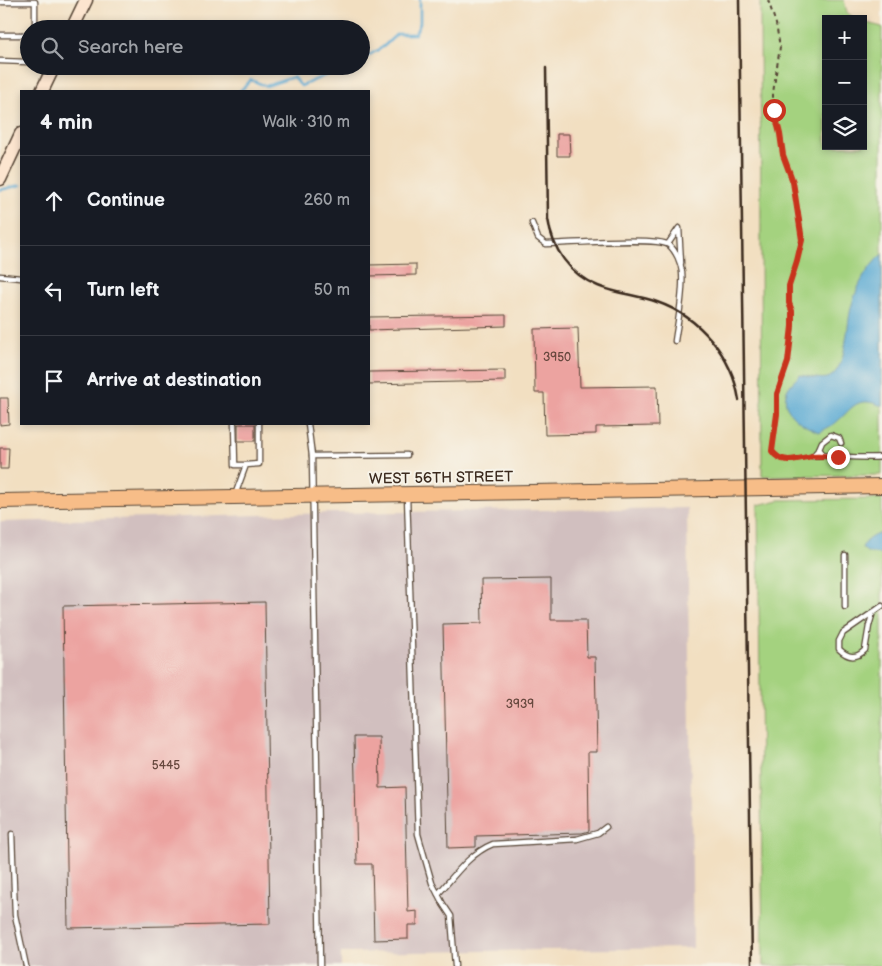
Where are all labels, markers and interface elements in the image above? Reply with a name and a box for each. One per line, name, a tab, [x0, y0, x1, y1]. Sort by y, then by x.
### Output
map controls	[822, 15, 867, 150]
button: +	[822, 15, 867, 60]
search box	[20, 20, 370, 75]
icon: search	[38, 34, 66, 62]
text: Search here	[78, 36, 183, 59]
button: −	[822, 60, 867, 105]
route start	[763, 99, 786, 122]
button: layers	[822, 105, 867, 150]
text: 4 min	[40, 110, 93, 135]
text: Walk · 310 m	[262, 113, 350, 132]
icon: ahead	[40, 187, 68, 215]
text: Continue	[87, 189, 165, 212]
text: 260 m	[304, 191, 350, 210]
icon: left	[40, 277, 68, 305]
text: Turn left	[87, 279, 159, 302]
text: 50 m	[314, 281, 350, 300]
house number: 3950	[543, 350, 571, 365]
icon: arrive	[40, 367, 68, 395]
text: Arrive at destination	[87, 369, 262, 392]
route end	[827, 446, 850, 469]
street label: WEST 56TH STREET	[369, 467, 513, 489]
house number: 3939	[506, 697, 534, 712]
house number: 5445	[152, 758, 180, 773]

